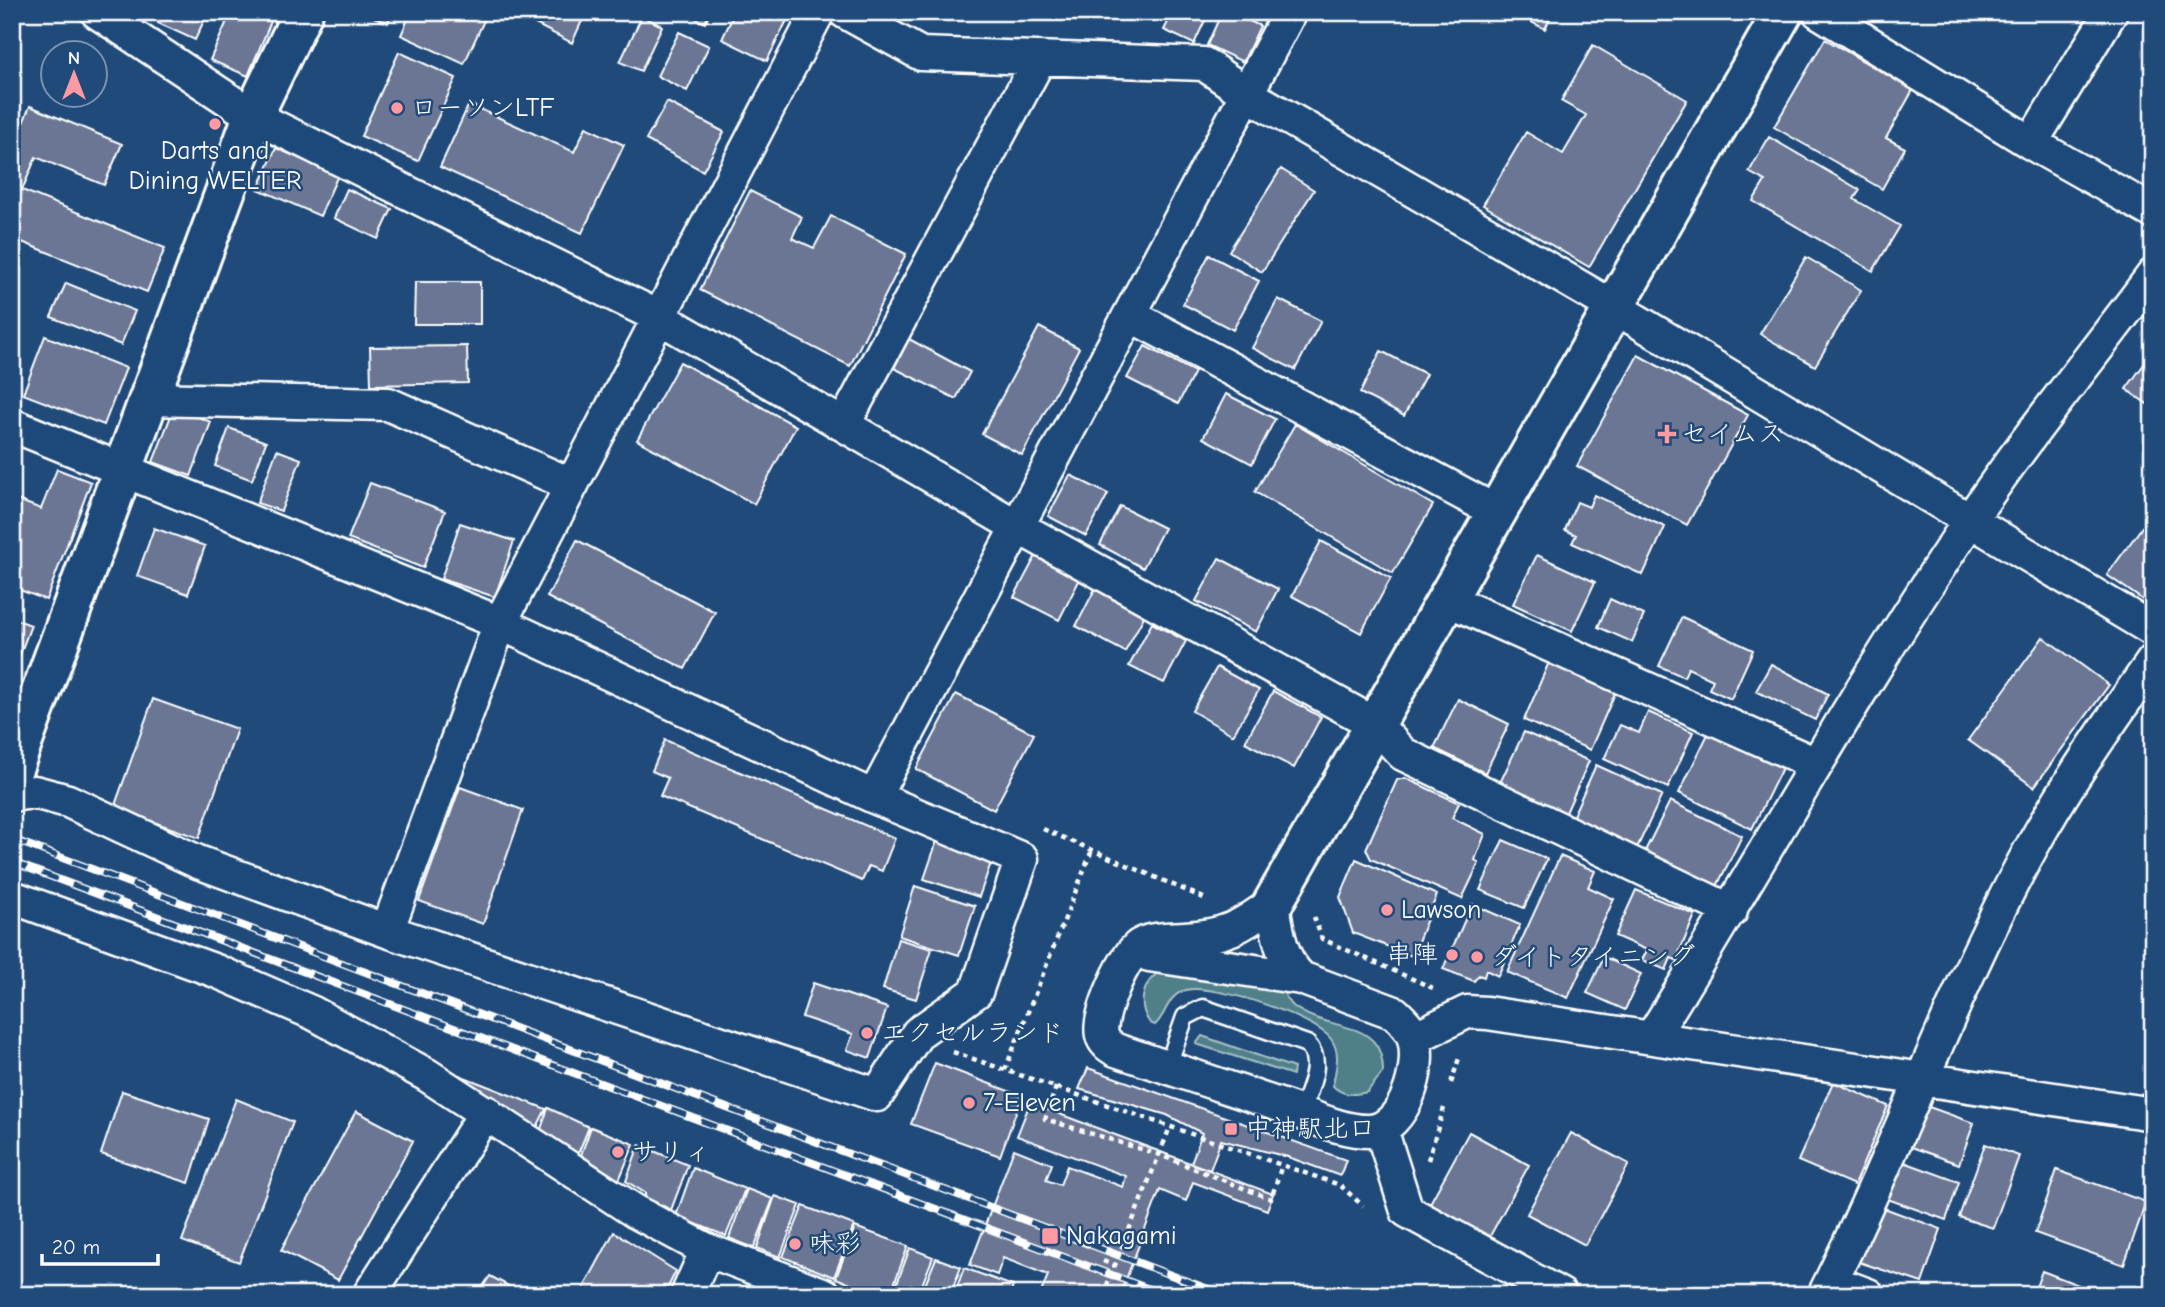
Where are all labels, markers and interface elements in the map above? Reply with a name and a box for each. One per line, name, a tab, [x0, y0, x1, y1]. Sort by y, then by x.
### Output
north arrow	[38, 38, 108, 108]
text: N	[68, 47, 80, 69]
place label: ローソンLTF	[411, 93, 554, 123]
marker: ローソンLTF	[389, 100, 405, 116]
marker: Darts and Dining WELTER	[207, 116, 223, 132]
place label: Darts and Dining WELTER	[128, 136, 302, 196]
place label: セイムス	[1681, 419, 1784, 449]
marker: セイムス	[1659, 426, 1675, 442]
place label: Lawson	[1401, 895, 1481, 925]
marker: Lawson	[1379, 902, 1395, 918]
place label: 串陣	[1386, 940, 1438, 970]
place label: ダイトタイニング	[1491, 942, 1695, 972]
marker: 串陣	[1444, 947, 1460, 963]
marker: ダイトタイニング	[1469, 949, 1485, 965]
place label: エクセルランド	[881, 1018, 1064, 1048]
marker: エクセルランド	[859, 1025, 875, 1041]
place label: 7-Eleven	[983, 1088, 1076, 1118]
marker: 7-Eleven	[961, 1095, 977, 1111]
place label: 中神駅北口	[1245, 1114, 1375, 1144]
marker: 中神駅北口	[1223, 1121, 1239, 1137]
place label: サリィ	[632, 1137, 710, 1167]
marker: サリィ	[610, 1144, 626, 1160]
place label: Nakagami	[1066, 1221, 1177, 1251]
scale bar	[42, 1223, 158, 1267]
marker: Nakagami	[1040, 1226, 1060, 1246]
place label: 味彩	[809, 1229, 861, 1259]
text: 20 m	[52, 1235, 100, 1259]
marker: 味彩	[787, 1236, 803, 1252]

